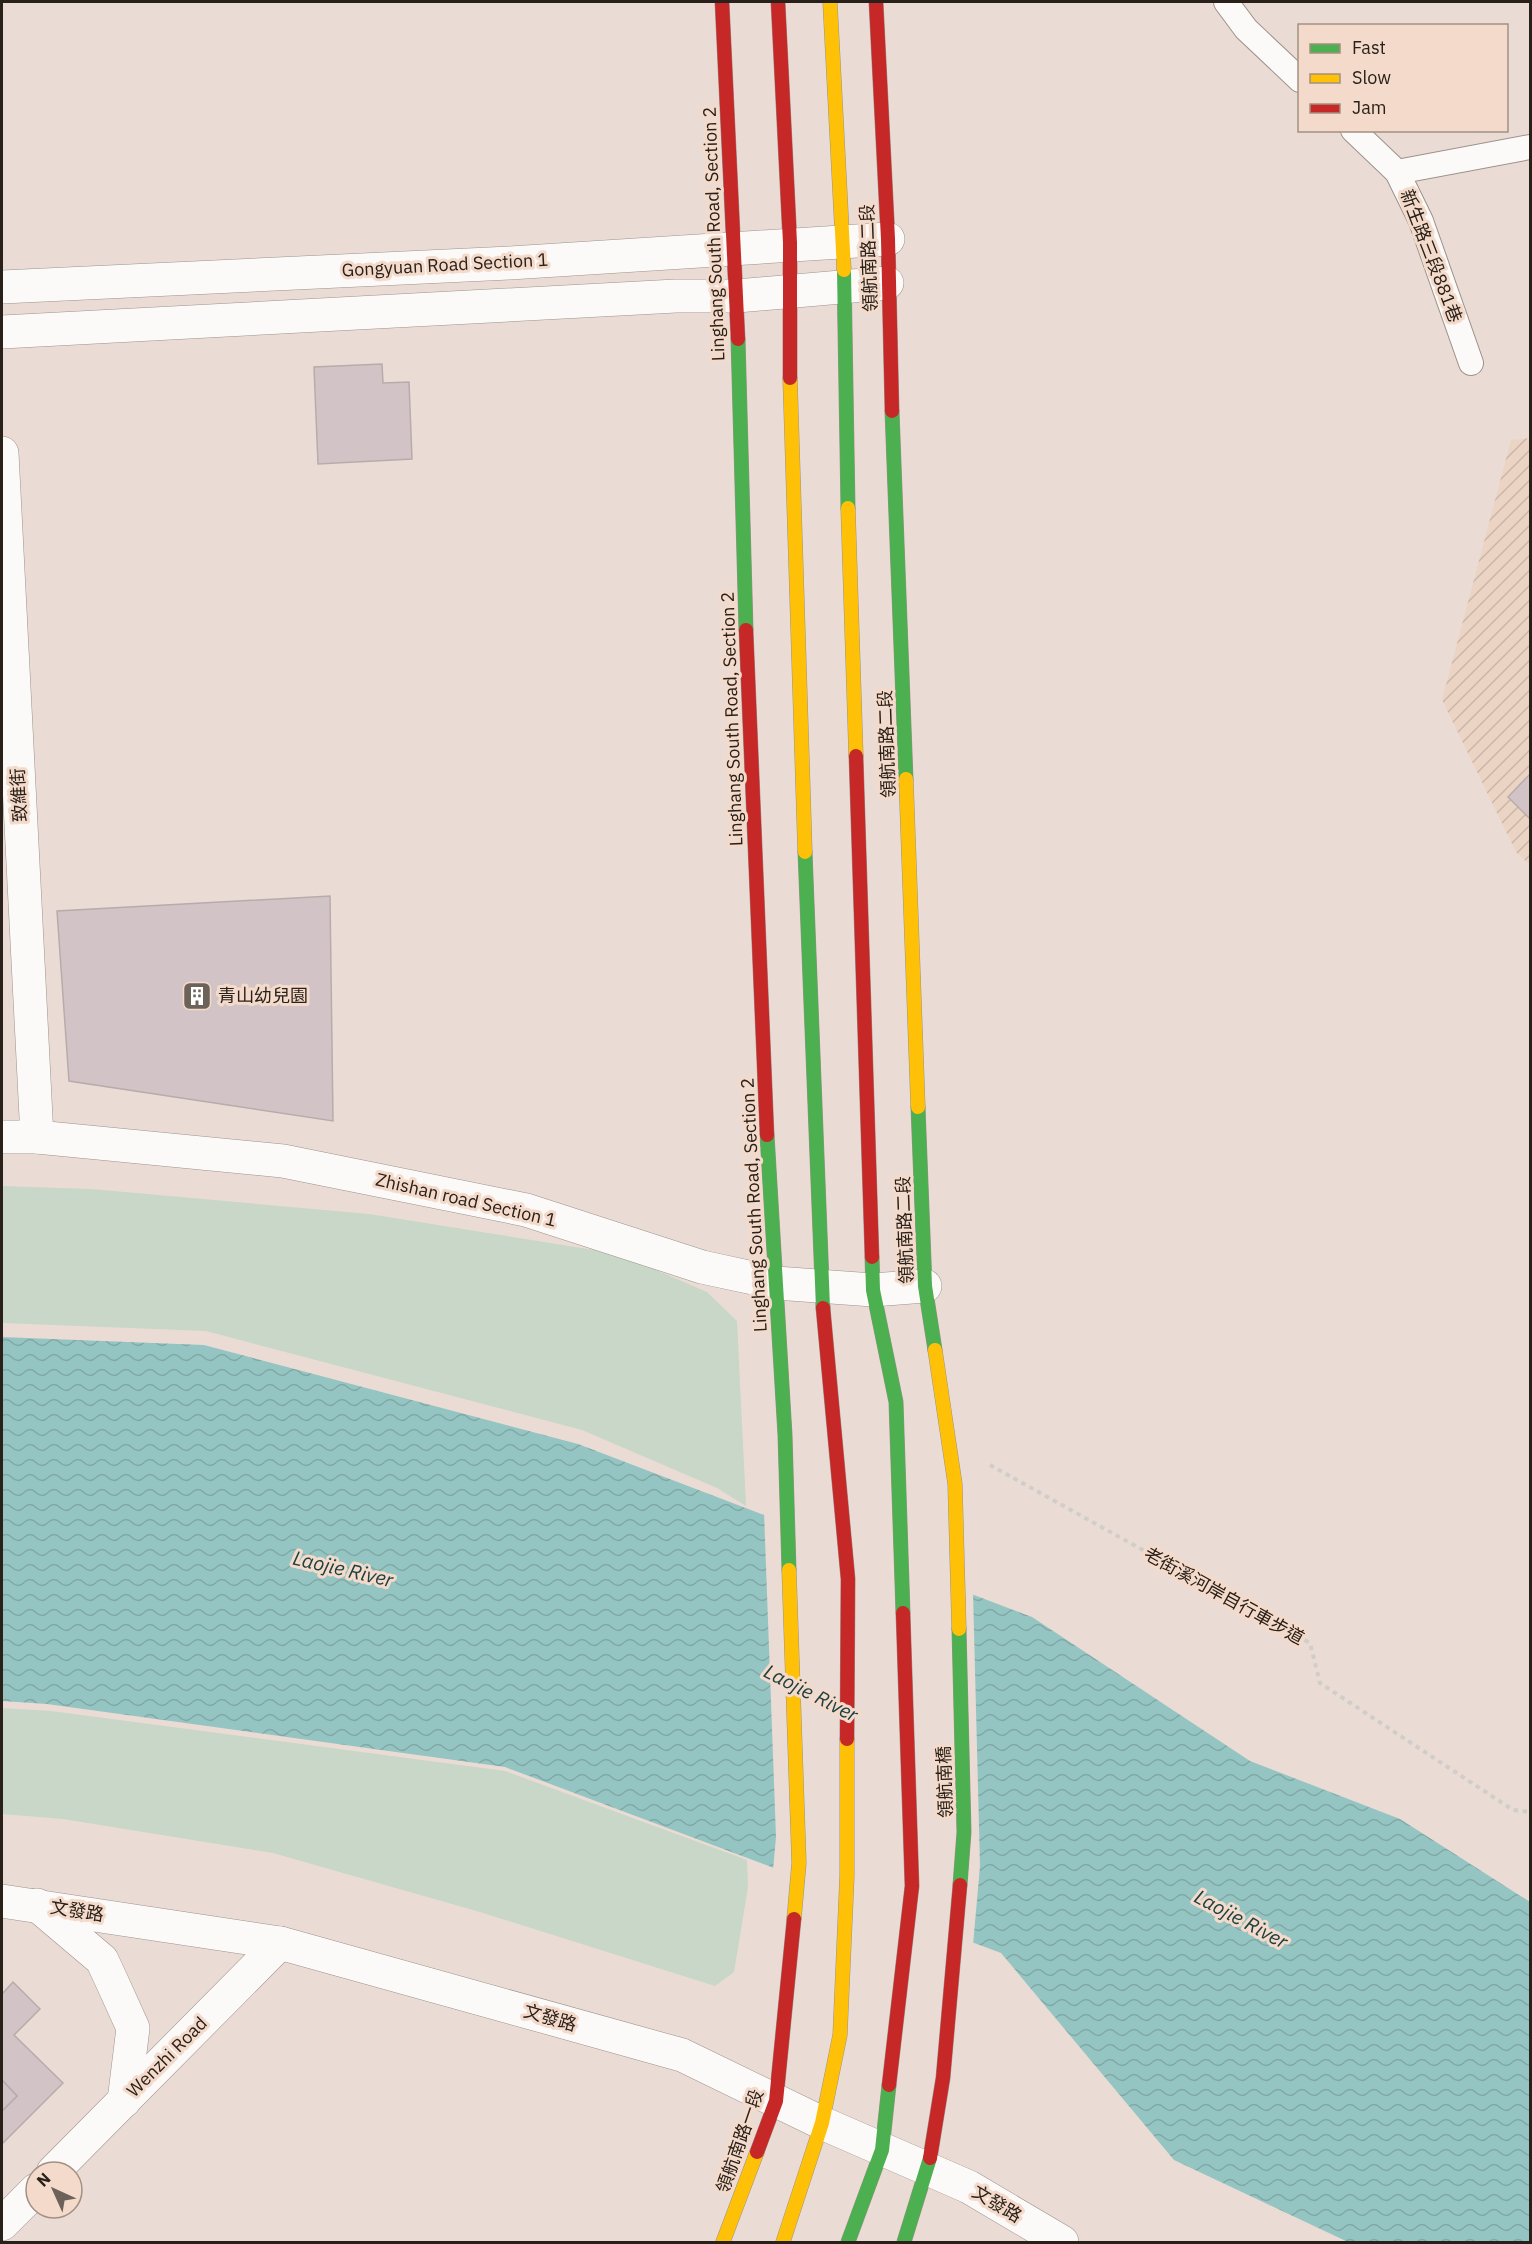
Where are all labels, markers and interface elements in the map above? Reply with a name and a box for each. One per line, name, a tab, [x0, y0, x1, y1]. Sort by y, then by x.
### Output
legend	[1298, 24, 1508, 132]
text: Fast	[1352, 36, 1386, 59]
text: Slow	[1352, 66, 1391, 89]
text: Jam	[1352, 96, 1387, 119]
street label: Linghang South Road, Section 2	[698, 106, 729, 362]
street label: 新生路三段881巷	[1396, 186, 1467, 325]
street label: 領航南路二段	[855, 204, 882, 312]
street label: Gongyuan Road Section 1	[341, 248, 549, 281]
street label: Linghang South Road, Section 2	[716, 591, 747, 847]
street label: 領航南路二段	[873, 690, 900, 798]
street label: 致維街	[6, 767, 31, 823]
building icon: 青山幼兒園	[181, 980, 213, 1012]
place label: 青山幼兒園	[218, 984, 308, 1007]
street label: Linghang South Road, Section 2	[735, 1077, 772, 1333]
street label: Zhishan road Section 1	[374, 1168, 559, 1231]
street label: 領航南路二段	[891, 1176, 918, 1284]
street label: 老街溪河岸自行車步道	[1140, 1542, 1309, 1649]
water label: Laojie River	[290, 1544, 397, 1593]
water label: Laojie River	[760, 1657, 864, 1728]
street label: 領航南橋	[932, 1746, 957, 1818]
water label: Laojie River	[1190, 1883, 1293, 1955]
street label: 文發路	[49, 1895, 106, 1926]
street label: 文發路	[521, 1999, 579, 2036]
street label: Wenzhi Road	[122, 2012, 212, 2102]
street label: 領航南路一段	[711, 2086, 768, 2196]
north arrow	[24, 2160, 84, 2220]
text: N	[32, 2168, 55, 2191]
street label: 文發路	[968, 2180, 1026, 2227]

